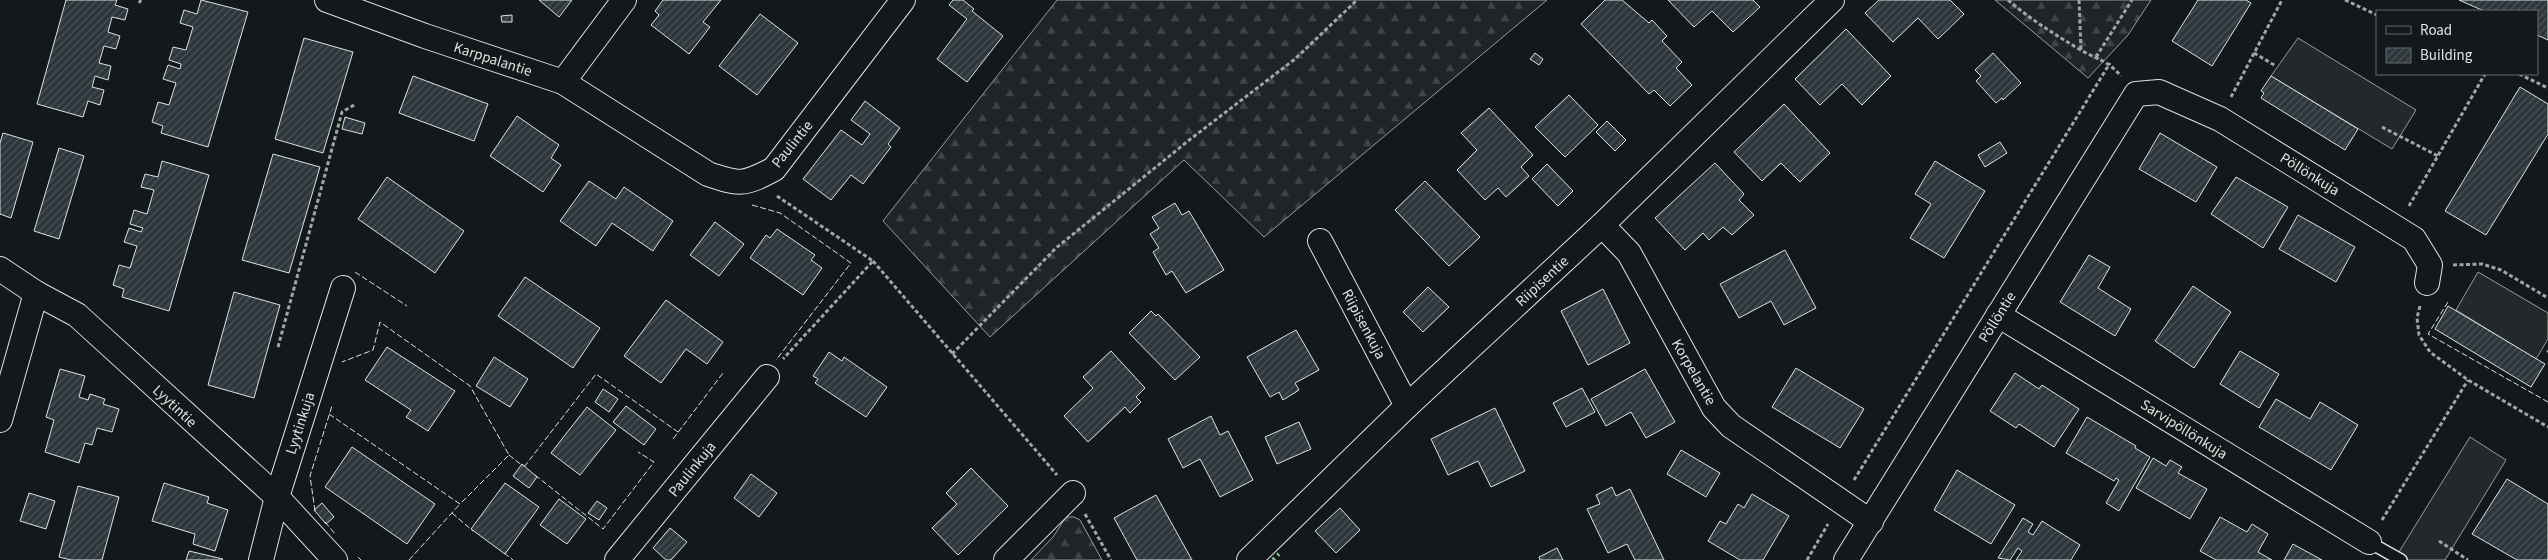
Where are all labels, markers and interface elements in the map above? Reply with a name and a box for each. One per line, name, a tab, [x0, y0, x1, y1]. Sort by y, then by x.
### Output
legend	[2376, 10, 2538, 75]
text: Road	[2420, 20, 2452, 41]
street label: Karppalantie	[451, 37, 535, 82]
text: Building	[2420, 45, 2473, 66]
street label: Paulintie	[767, 116, 818, 172]
street label: Pöllönkuja	[2276, 148, 2344, 201]
street label: Riipisentie	[1511, 251, 1574, 312]
street label: Riipisenkuja	[1336, 286, 1391, 363]
street label: Pöllöntie	[1974, 288, 2021, 347]
street label: Korpelantie	[1666, 335, 1721, 409]
street label: Lyytintie	[148, 380, 202, 432]
street label: Lyytinkuja	[281, 389, 320, 457]
street label: Sarvipöllönkuja	[2136, 394, 2231, 465]
street label: Paulinkuja	[663, 437, 721, 502]

